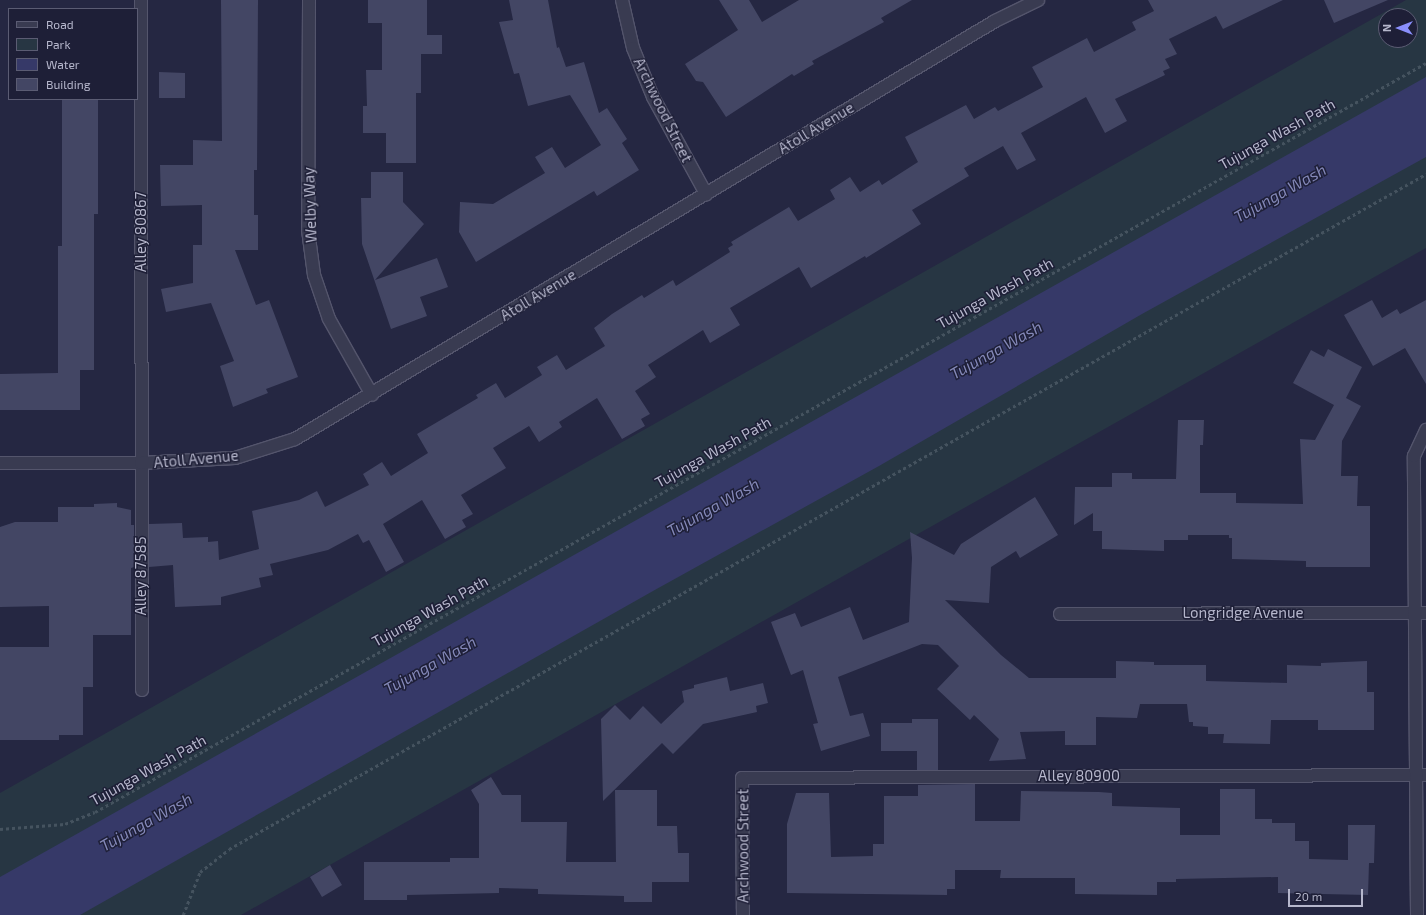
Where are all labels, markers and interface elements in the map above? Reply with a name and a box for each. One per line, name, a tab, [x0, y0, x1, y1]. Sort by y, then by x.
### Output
legend	[8, 8, 138, 100]
north arrow	[1378, 8, 1418, 48]
text: Road	[46, 17, 74, 31]
text: N	[1380, 24, 1393, 32]
text: Park	[46, 37, 71, 51]
street label: Archwood Street	[630, 55, 696, 165]
text: Water	[46, 57, 80, 71]
text: Building	[46, 77, 90, 91]
street label: Tujunga Wash Path	[1216, 95, 1338, 173]
street label: Atoll Avenue	[775, 98, 857, 158]
water label: Tujunga Wash	[1230, 160, 1330, 226]
street label: Welby Way	[300, 166, 320, 244]
street label: Alley 80867	[132, 191, 150, 273]
street label: Tujunga Wash Path	[934, 254, 1056, 332]
street label: Atoll Avenue	[497, 265, 579, 325]
water label: Tujunga Wash	[946, 317, 1046, 383]
street label: Tujunga Wash Path	[652, 413, 774, 491]
street label: Atoll Avenue	[152, 446, 240, 472]
water label: Tujunga Wash	[663, 474, 763, 540]
street label: Alley 87585	[132, 536, 150, 616]
street label: Tujunga Wash Path	[369, 572, 491, 650]
street label: Longridge Avenue	[1182, 604, 1304, 622]
water label: Tujunga Wash	[380, 632, 480, 698]
street label: Tujunga Wash Path	[87, 731, 209, 809]
street label: Alley 80900	[1038, 767, 1120, 785]
water label: Tujunga Wash	[96, 789, 196, 855]
street label: Archwood Street	[734, 789, 752, 903]
scale bar	[1290, 881, 1365, 907]
text: 20 m	[1295, 889, 1322, 903]

